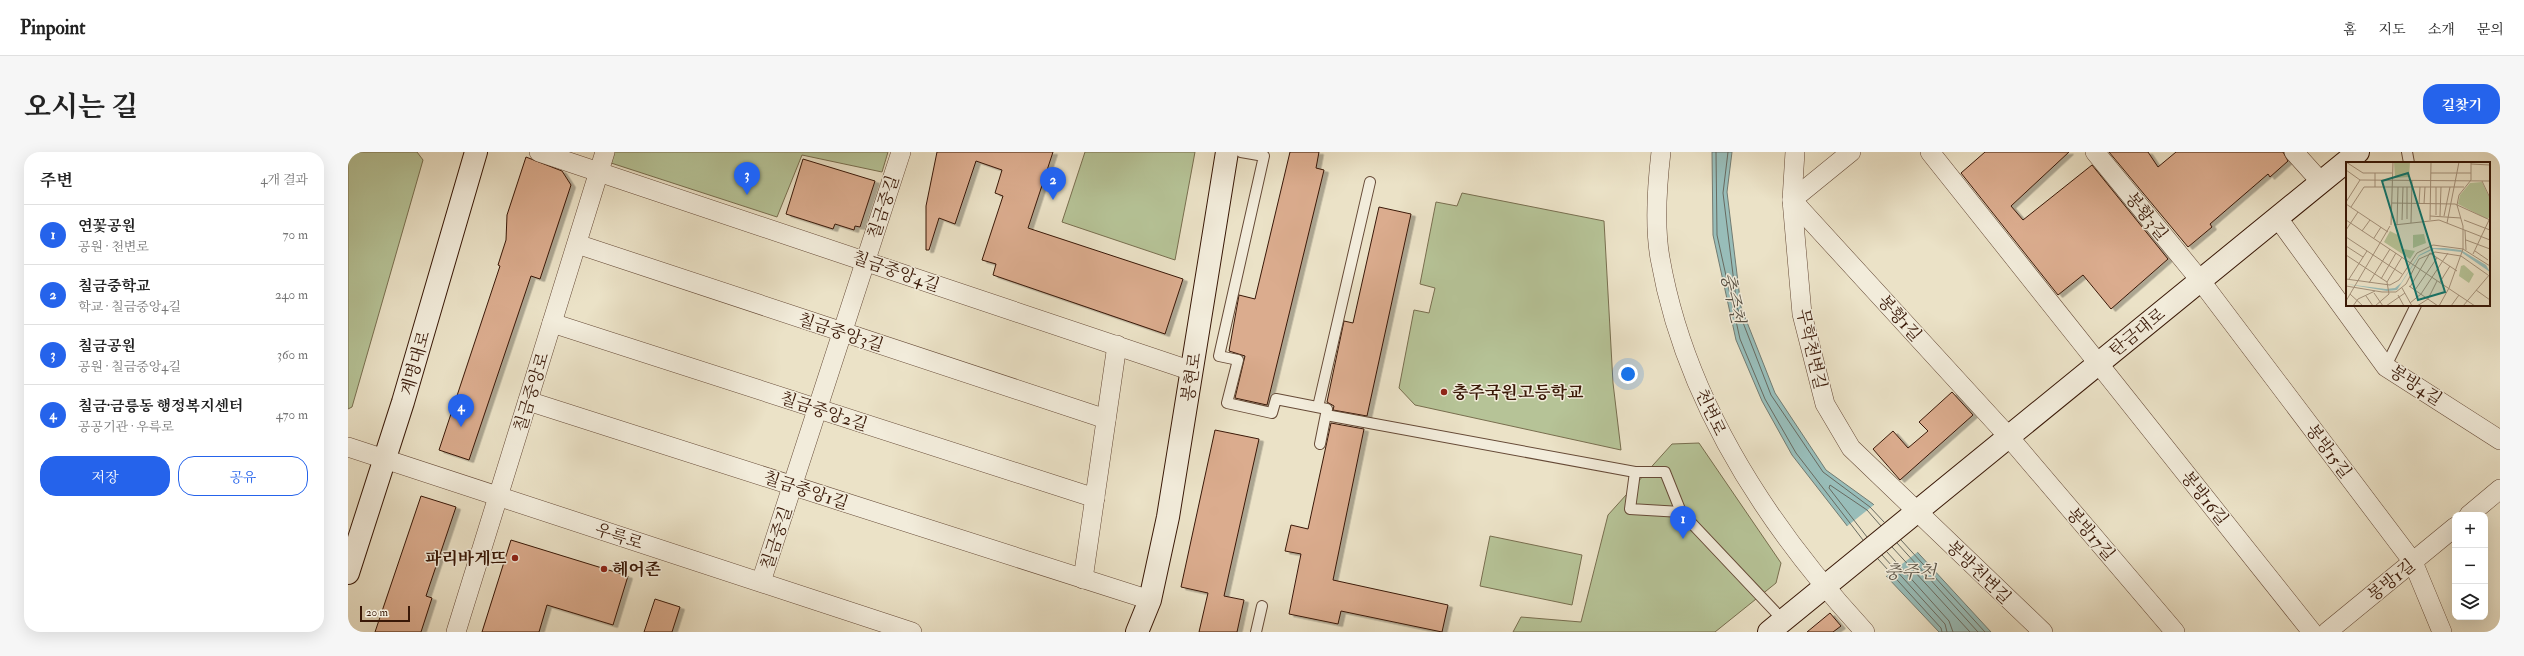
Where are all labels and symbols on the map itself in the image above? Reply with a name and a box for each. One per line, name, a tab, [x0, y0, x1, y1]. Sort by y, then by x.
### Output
pin: 3	[734, 162, 760, 195]
inset map	[2346, 162, 2490, 306]
pin: 2	[1040, 167, 1066, 200]
street label: 칠금중길	[863, 173, 904, 242]
street label: 봉황3길	[2121, 188, 2172, 245]
street label: 칠금중앙4길	[849, 247, 942, 296]
water label: 충주천	[1715, 270, 1750, 328]
street label: 봉황1길	[1873, 291, 1926, 346]
street label: 탄금대로	[2105, 303, 2170, 361]
street label: 무학천변길	[1792, 307, 1831, 391]
street label: 칠금중앙3길	[795, 309, 886, 356]
street label: 계명대로	[396, 328, 435, 398]
street label: 칠금중앙로	[509, 349, 554, 434]
street label: 봉현로	[1177, 351, 1206, 403]
street label: 봉방4길	[2386, 361, 2446, 410]
your location	[1618, 364, 1638, 384]
place label: 충주국원고등학교	[1452, 382, 1584, 403]
street label: 천변로	[1691, 385, 1731, 439]
street label: 칠금중앙2길	[777, 387, 870, 435]
marker: 충주국원고등학교	[1439, 387, 1449, 397]
pin: 4	[448, 394, 474, 427]
street label: 봉방15길	[2301, 420, 2356, 483]
street label: 칠금중앙1길	[761, 467, 851, 514]
street label: 봉방16길	[2176, 467, 2233, 530]
street label: 칠금중길	[756, 504, 797, 573]
street label: 봉방17길	[2062, 504, 2119, 565]
pin: 1	[1670, 506, 1696, 539]
street label: 우륵로	[592, 519, 646, 554]
street label: 봉방천변길	[1942, 536, 2015, 608]
place label: 파리바게뜨	[425, 548, 507, 569]
marker: 파리바게뜨	[510, 553, 520, 563]
street label: 봉방1길	[2363, 555, 2419, 606]
place label: 헤어존	[612, 559, 661, 580]
water label: 충주천	[1884, 561, 1938, 584]
marker: 헤어존	[599, 564, 609, 574]
scale bar	[360, 604, 410, 623]

